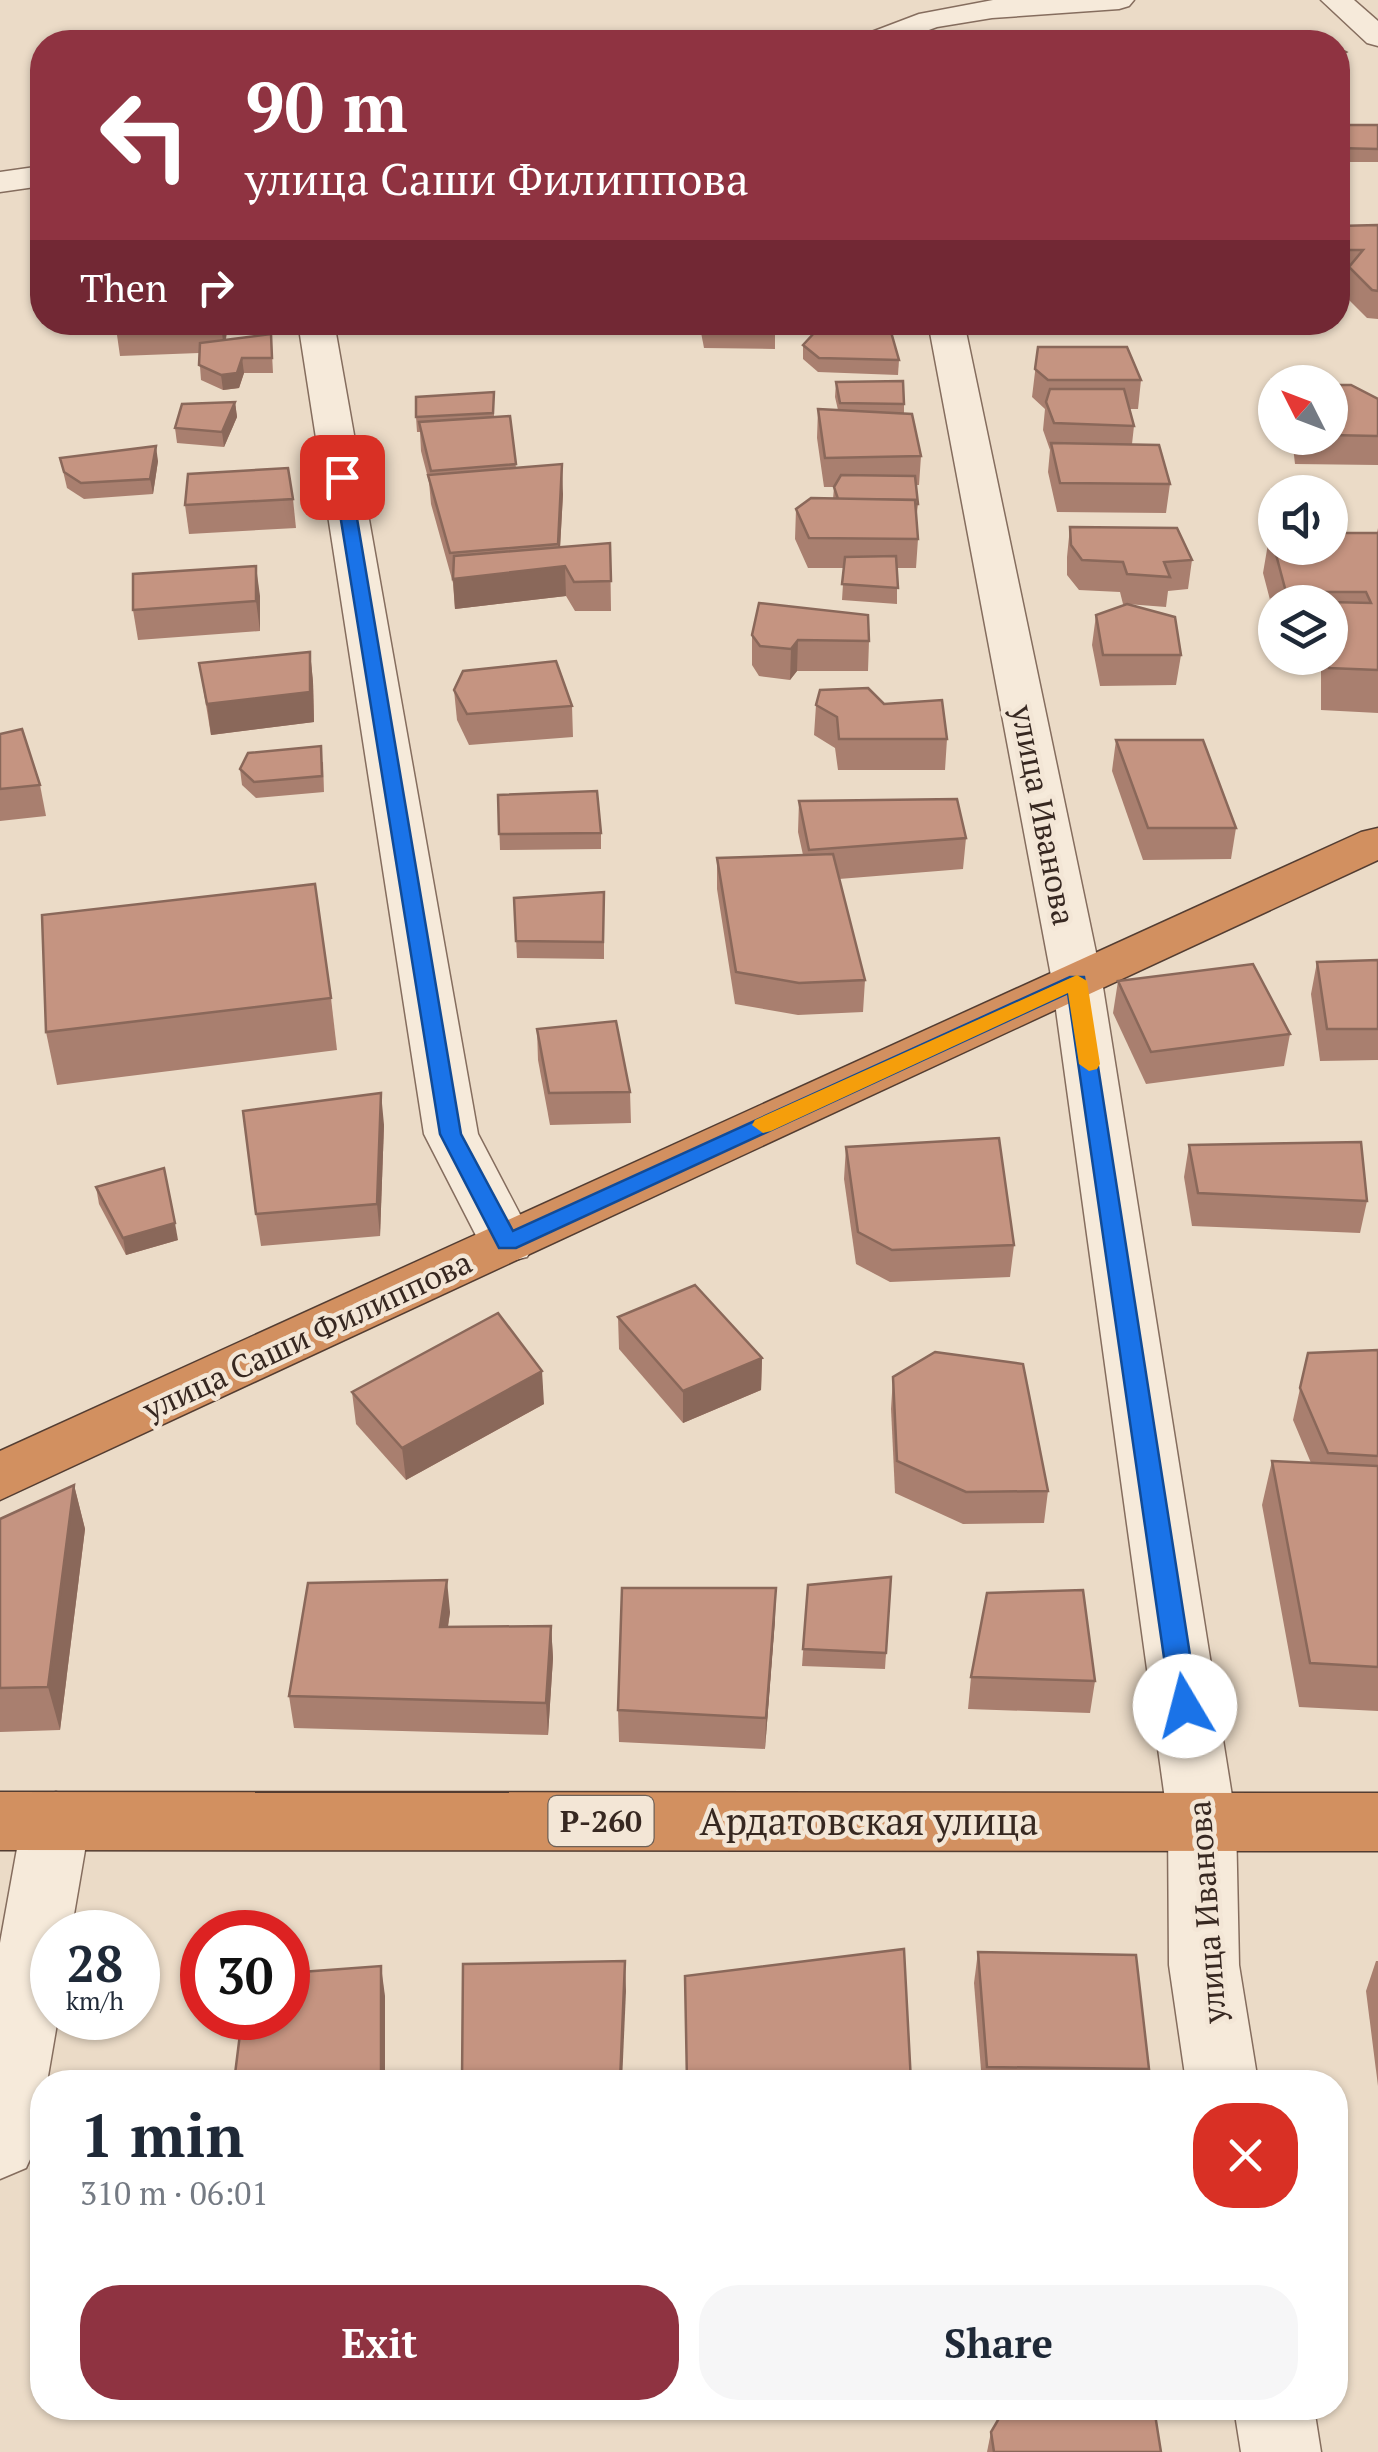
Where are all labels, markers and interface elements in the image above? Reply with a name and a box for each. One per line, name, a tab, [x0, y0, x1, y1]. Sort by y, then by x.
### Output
text: 90 m	[245, 59, 408, 152]
icon: left	[80, 70, 210, 200]
text: улица Саши Филиппова	[245, 148, 749, 208]
icon: right	[188, 260, 243, 315]
text: Then	[80, 263, 168, 313]
north arrow	[1258, 365, 1348, 455]
map controls	[1258, 365, 1348, 675]
pin	[300, 435, 385, 520]
icon: arrive	[315, 450, 370, 505]
button: sound	[1258, 475, 1348, 565]
button: layers	[1258, 585, 1348, 675]
street label: улица Иванова	[1002, 701, 1086, 928]
street label: улица Саши Филиппова	[135, 1240, 478, 1430]
position arrow	[1133, 1654, 1237, 1758]
road number: Р-260	[548, 1796, 654, 1846]
street label: Ардатовская улица	[700, 1796, 1038, 1846]
street label: улица Иванова	[1177, 1799, 1235, 2026]
speed limit sign: 30	[180, 1910, 310, 2040]
text: 28	[67, 1930, 123, 1996]
text: km/h	[66, 1984, 124, 2017]
text: 1 min	[80, 2095, 244, 2174]
button: close	[1193, 2103, 1298, 2208]
text: 310 m · 06:01	[80, 2172, 268, 2214]
button: Exit	[80, 2285, 679, 2400]
button: Share	[699, 2285, 1298, 2400]

